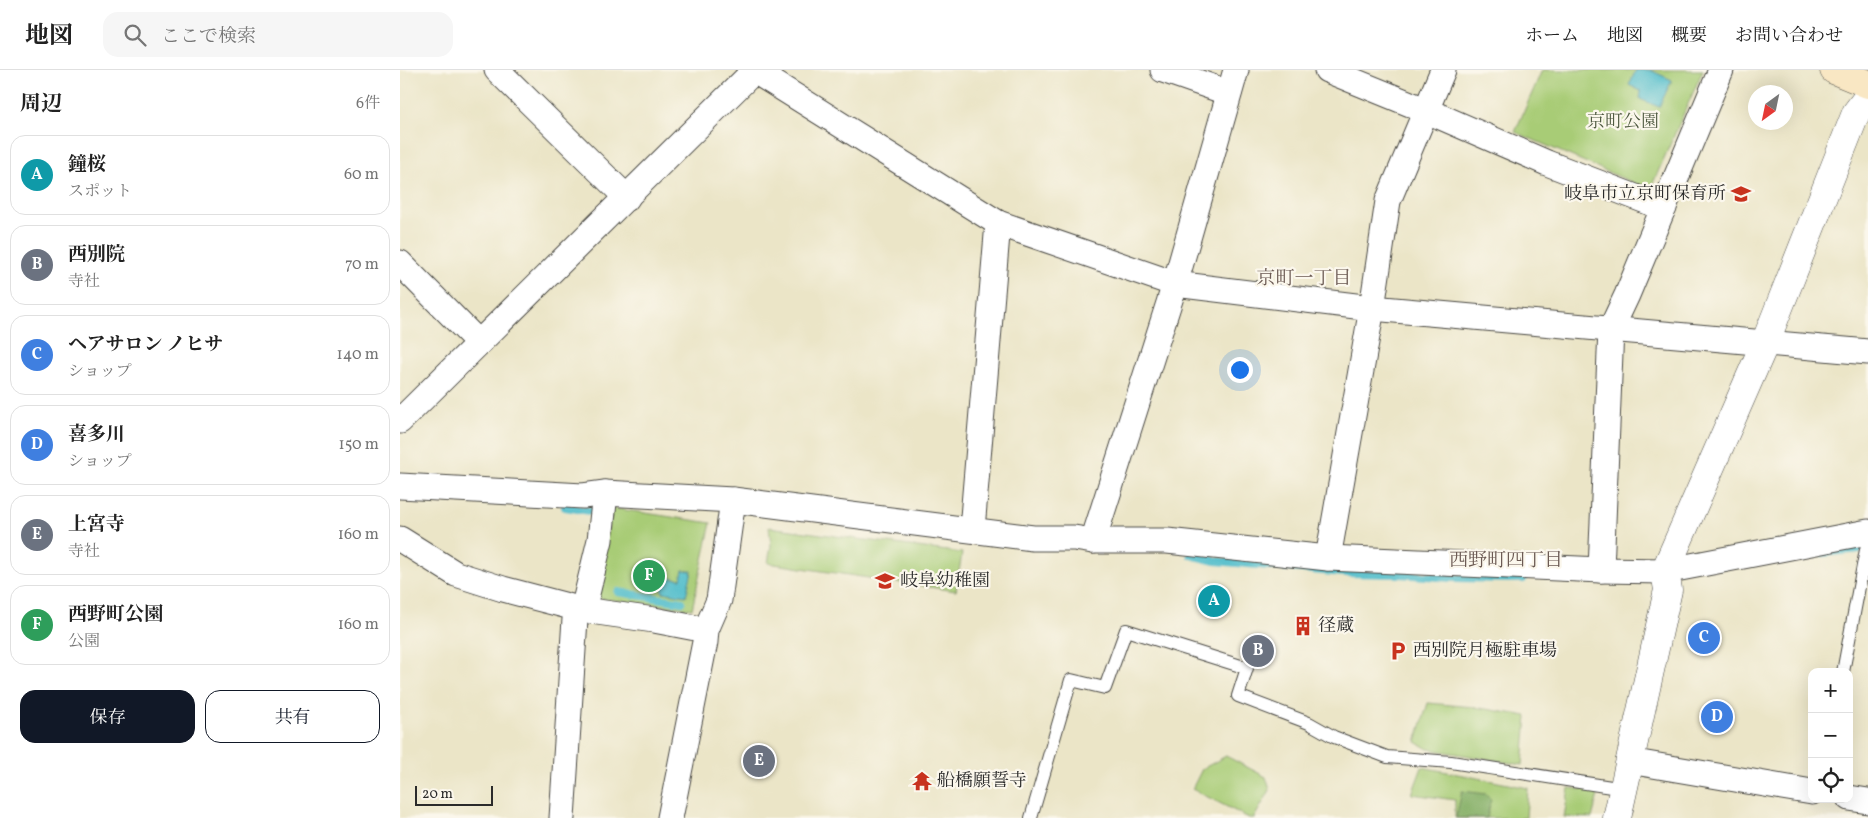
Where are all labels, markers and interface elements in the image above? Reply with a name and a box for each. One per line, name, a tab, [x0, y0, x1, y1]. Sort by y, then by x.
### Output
search box	[103, 12, 453, 57]
text: 地図	[25, 20, 73, 54]
icon: search	[121, 21, 149, 49]
text: ここで検索	[161, 24, 256, 50]
text: ホーム	[1525, 24, 1579, 49]
text: 地図	[1607, 24, 1643, 49]
text: 概要	[1671, 24, 1707, 49]
text: お問い合わせ	[1735, 24, 1843, 49]
north arrow	[1748, 85, 1793, 130]
text: 周辺	[20, 90, 62, 119]
text: 6件	[356, 93, 380, 115]
park label: 京町公園	[1587, 110, 1659, 135]
text: 鐘桜	[68, 152, 106, 178]
text: A	[31, 164, 43, 186]
text: 60 m	[344, 164, 379, 186]
text: スポット	[68, 181, 132, 203]
place label: 岐阜市立京町保育所	[1564, 182, 1726, 207]
school or university icon: 岐阜市立京町保育所	[1730, 183, 1752, 205]
text: 西別院	[68, 242, 125, 268]
text: B	[32, 254, 42, 276]
text: 70 m	[345, 254, 379, 276]
district label: 京町一丁目	[1256, 266, 1352, 292]
text: 寺社	[68, 271, 100, 293]
text: ヘアサロン ノヒサ	[68, 332, 223, 358]
text: C	[32, 344, 42, 366]
text: 140 m	[337, 344, 379, 366]
your location	[1227, 357, 1253, 383]
text: ショップ	[68, 361, 132, 383]
text: 喜多川	[68, 422, 125, 448]
text: D	[31, 434, 43, 456]
text: 150 m	[338, 434, 379, 456]
text: ショップ	[68, 451, 132, 473]
text: 上宮寺	[68, 512, 125, 538]
text: E	[32, 524, 42, 546]
text: 160 m	[338, 524, 379, 546]
text: 寺社	[68, 541, 100, 563]
district label: 西野町四丁目	[1449, 548, 1563, 574]
pin: F	[633, 557, 665, 595]
place label: 岐阜幼稚園	[900, 569, 990, 594]
school or university icon: 岐阜幼稚園	[874, 570, 896, 592]
pin: A	[1198, 582, 1230, 620]
text: 西野町公園	[68, 602, 163, 628]
text: F	[32, 614, 42, 636]
text: 160 m	[338, 614, 379, 636]
place label: 径蔵	[1318, 614, 1354, 639]
building icon: 径蔵	[1292, 615, 1314, 637]
pin: C	[1688, 619, 1720, 657]
text: 公園	[68, 631, 100, 653]
pin: B	[1242, 632, 1274, 670]
place label: 西別院月極駐車場	[1413, 639, 1557, 664]
parking icon: 西別院月極駐車場	[1387, 640, 1409, 662]
map controls	[1808, 668, 1853, 803]
button: +	[1808, 668, 1853, 713]
button: 保存	[20, 690, 195, 743]
button: 共有	[205, 690, 380, 743]
pin: D	[1701, 698, 1733, 736]
button: −	[1808, 713, 1853, 758]
pin: E	[743, 742, 775, 780]
button: locate	[1808, 758, 1853, 803]
place label: 船橋願誓寺	[937, 769, 1027, 794]
temple icon: 船橋願誓寺	[911, 770, 933, 792]
scale bar	[415, 783, 492, 806]
text: 20 m	[422, 785, 453, 804]

